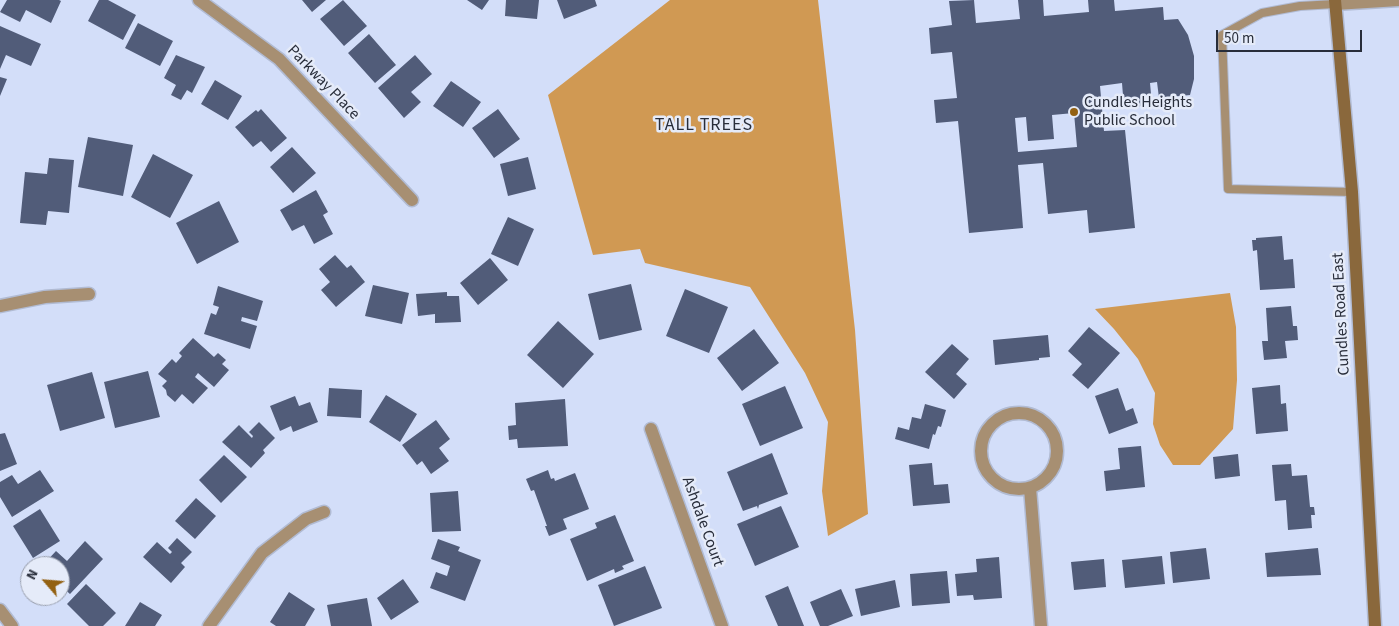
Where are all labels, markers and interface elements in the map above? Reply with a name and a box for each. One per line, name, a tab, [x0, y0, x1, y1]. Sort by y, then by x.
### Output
scale bar	[1219, 20, 1365, 52]
text: 50 m	[1224, 28, 1254, 49]
street label: Parkway Place	[283, 42, 363, 124]
place label: Cundles Heights Public School	[1084, 93, 1192, 131]
marker: Cundles Heights Public School	[1068, 106, 1080, 118]
district label: TALL TREES	[654, 115, 754, 137]
street label: Cundles Road East	[1329, 252, 1355, 376]
street label: Ashdale Court	[677, 475, 727, 569]
north arrow	[20, 556, 70, 606]
text: N	[22, 566, 44, 583]

